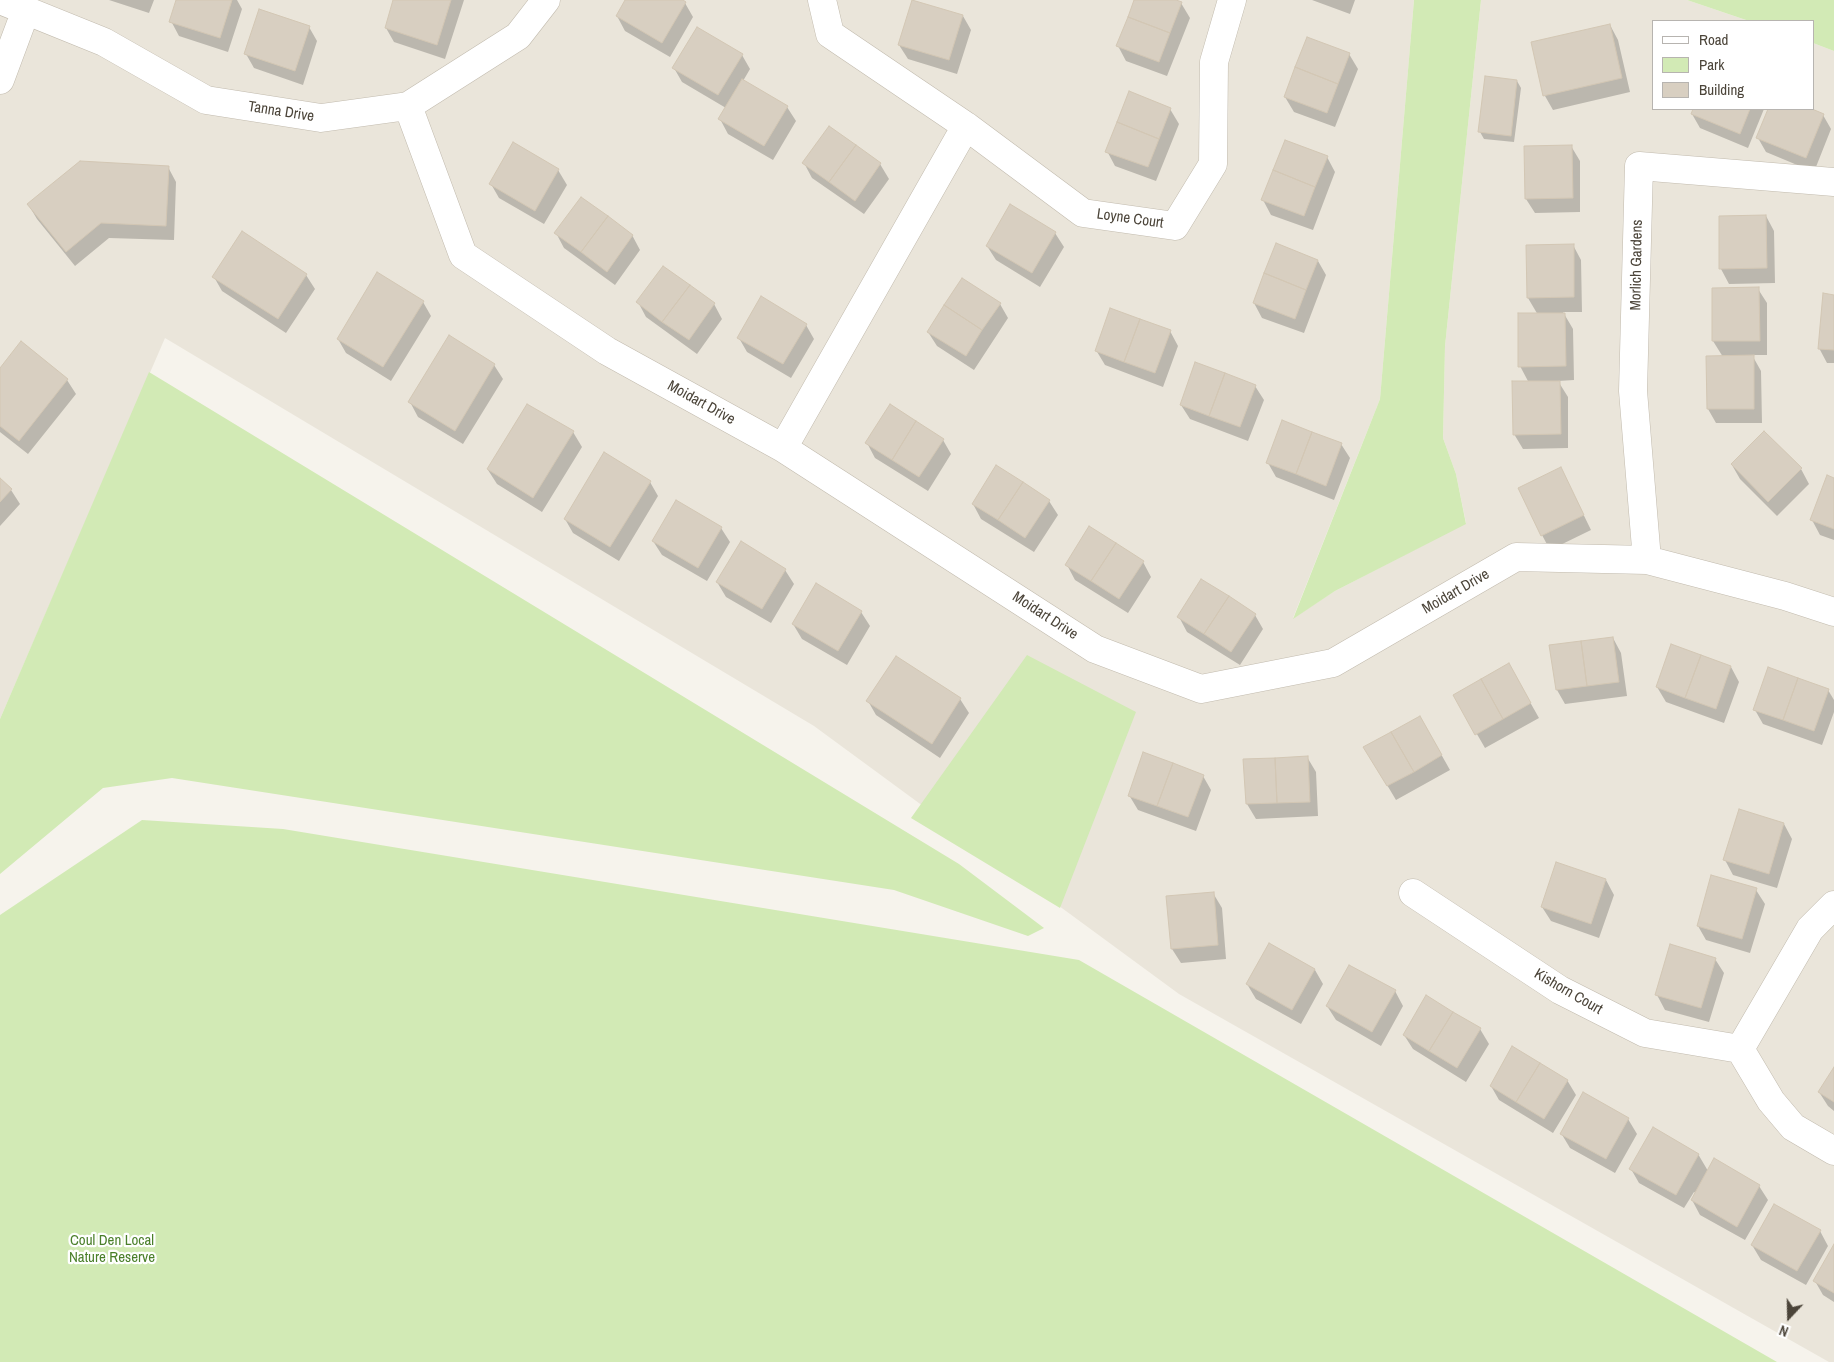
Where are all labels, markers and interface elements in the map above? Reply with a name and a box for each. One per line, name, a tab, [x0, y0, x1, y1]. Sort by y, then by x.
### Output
legend	[1652, 20, 1814, 110]
text: Road	[1699, 29, 1728, 50]
text: Park	[1699, 54, 1724, 75]
text: Building	[1699, 79, 1744, 100]
street label: Tanna Drive	[247, 98, 315, 126]
street label: Loyne Court	[1096, 205, 1164, 233]
street label: Morlich Gardens	[1627, 219, 1647, 311]
street label: Moidart Drive	[664, 377, 738, 429]
street label: Moidart Drive	[1419, 566, 1493, 618]
street label: Moidart Drive	[1009, 588, 1081, 644]
street label: Kishorn Court	[1531, 965, 1605, 1019]
park label: Coul Den Local Nature Reserve	[69, 1232, 155, 1267]
north arrow	[1764, 1292, 1814, 1342]
text: N	[1777, 1321, 1791, 1341]

